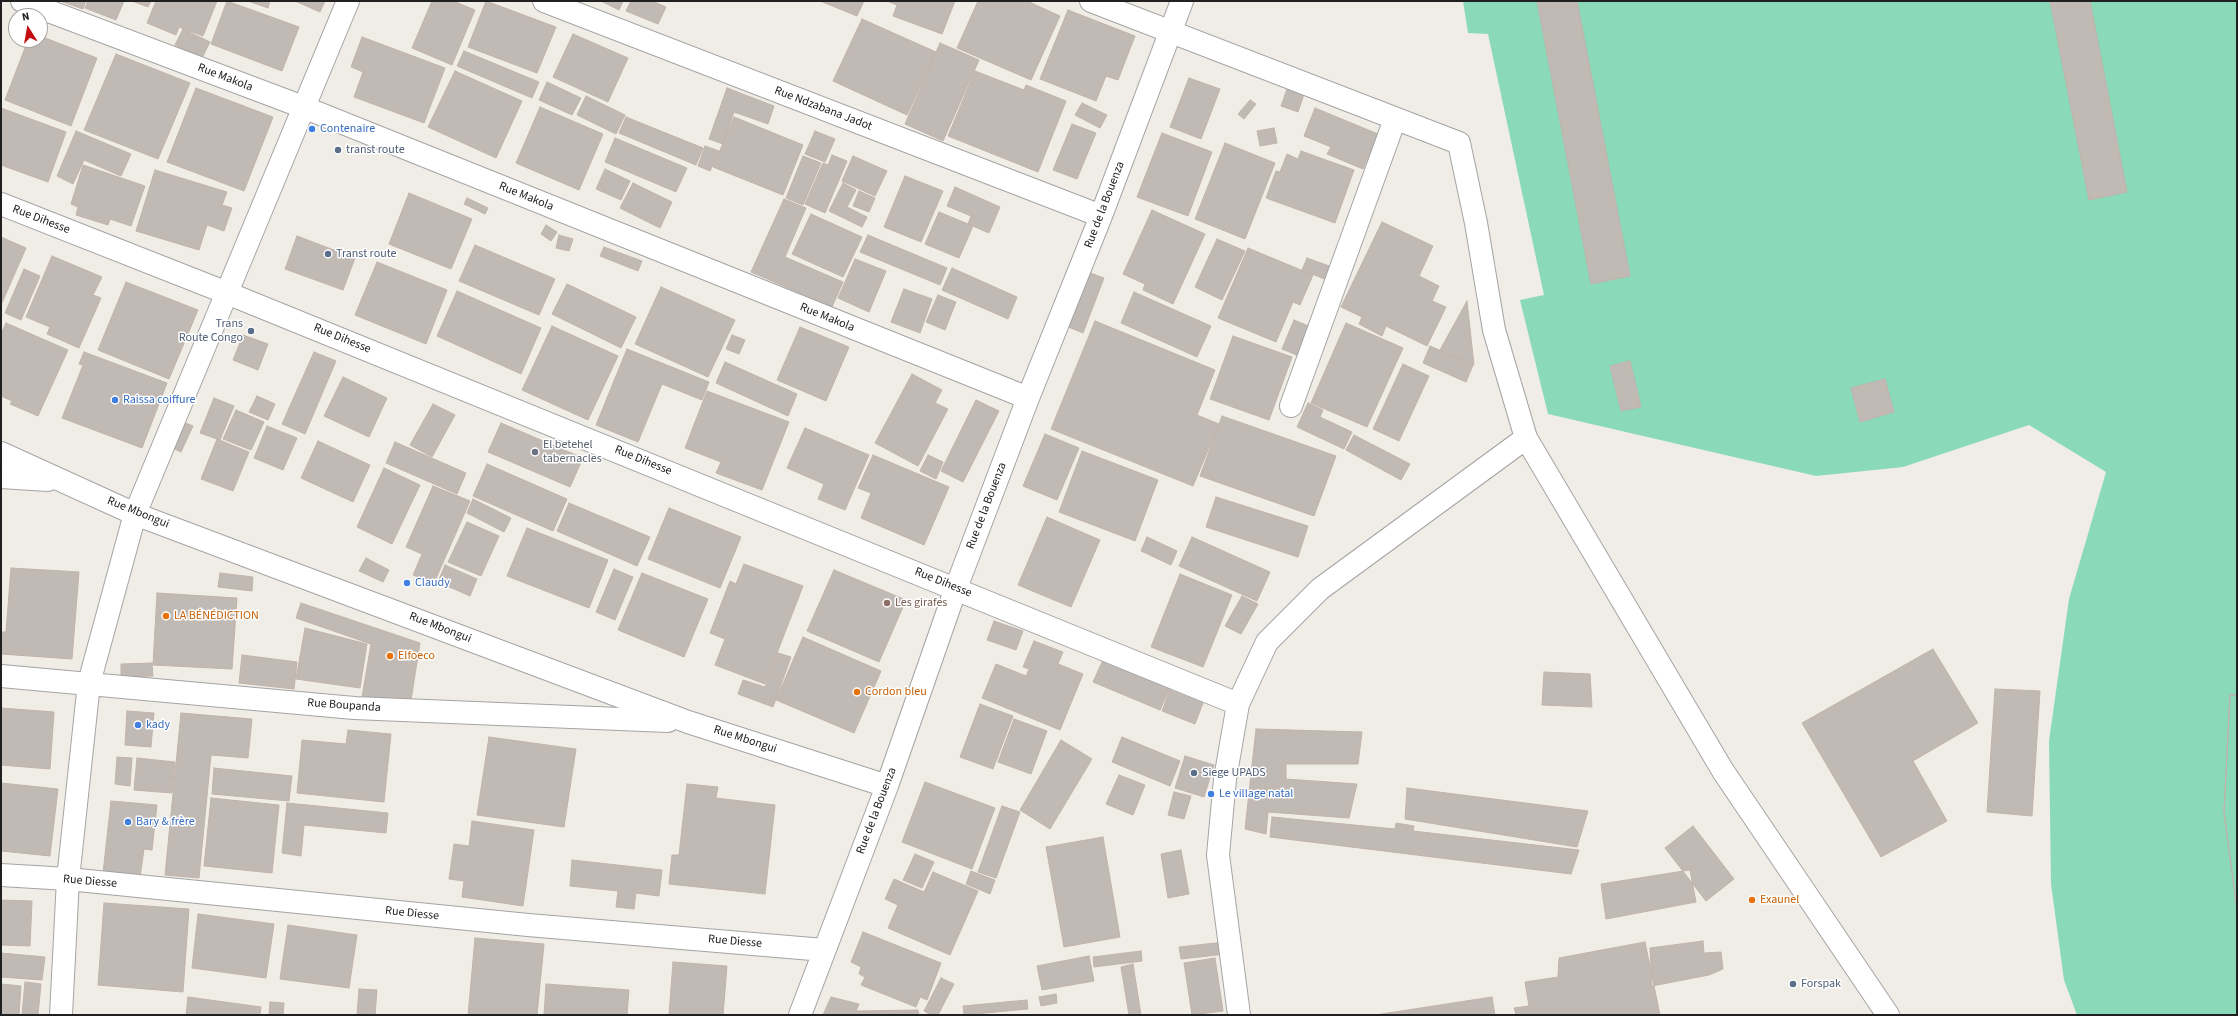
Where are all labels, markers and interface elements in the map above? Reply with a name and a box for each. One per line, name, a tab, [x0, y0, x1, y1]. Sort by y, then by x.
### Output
north arrow	[8, 8, 48, 48]
text: N	[21, 9, 31, 25]
street label: Rue Makola	[195, 61, 255, 95]
street label: Rue Ndzabana Jadot	[772, 84, 874, 134]
place label: Contenaire	[320, 122, 375, 136]
marker: Contenaire	[307, 124, 317, 134]
place label: transt route	[346, 143, 405, 157]
marker: transt route	[333, 145, 343, 155]
street label: Rue de la Bouenza	[1082, 160, 1128, 250]
street label: Rue Makola	[497, 179, 555, 215]
street label: Rue Dihesse	[10, 202, 72, 238]
place label: Transt route	[336, 247, 397, 261]
marker: Transt route	[323, 249, 333, 259]
street label: Rue Makola	[798, 300, 856, 336]
place label: Trans Route Congo	[179, 317, 243, 345]
street label: Rue Dihesse	[311, 321, 373, 357]
marker: Trans Route Congo	[246, 326, 256, 336]
place label: Raissa coiffure	[123, 393, 195, 407]
marker: Raissa coiffure	[110, 395, 120, 405]
place label: El betehel tabernacles	[543, 438, 602, 466]
street label: Rue Dihesse	[612, 443, 674, 479]
marker: El betehel tabernacles	[530, 447, 540, 457]
street label: Rue de la Bouenza	[964, 461, 1010, 551]
street label: Rue Mbongui	[105, 494, 171, 532]
street label: Rue Dihesse	[912, 565, 974, 601]
place label: Claudy	[415, 576, 450, 590]
marker: Claudy	[402, 578, 412, 588]
place label: Les girafes	[895, 596, 947, 610]
marker: Les girafes	[882, 598, 892, 608]
place label: LA BÉNÉDICTION	[174, 609, 259, 623]
street label: Rue Mbongui	[407, 610, 473, 646]
marker: LA BÉNÉDICTION	[161, 611, 171, 621]
place label: Elfoeco	[398, 649, 435, 663]
marker: Elfoeco	[385, 651, 395, 661]
place label: Cordon bleu	[865, 685, 927, 699]
marker: Cordon bleu	[852, 687, 862, 697]
street label: Rue Boupanda	[307, 696, 381, 716]
place label: kady	[146, 718, 170, 732]
marker: kady	[133, 720, 143, 730]
street label: Rue Mbongui	[712, 723, 778, 757]
street label: Rue de la Bouenza	[854, 766, 900, 856]
place label: Siege UPADS	[1202, 766, 1266, 780]
marker: Siege UPADS	[1189, 768, 1199, 778]
place label: Le village natal	[1219, 787, 1293, 801]
marker: Le village natal	[1206, 789, 1216, 799]
place label: Bary & frère	[136, 815, 195, 829]
marker: Bary & frère	[123, 817, 133, 827]
street label: Rue Diesse	[62, 872, 118, 892]
place label: Exaunel	[1760, 893, 1799, 907]
marker: Exaunel	[1747, 895, 1757, 905]
street label: Rue Diesse	[384, 904, 440, 924]
street label: Rue Diesse	[707, 932, 763, 952]
place label: Forspak	[1801, 977, 1841, 991]
marker: Forspak	[1788, 979, 1798, 989]

